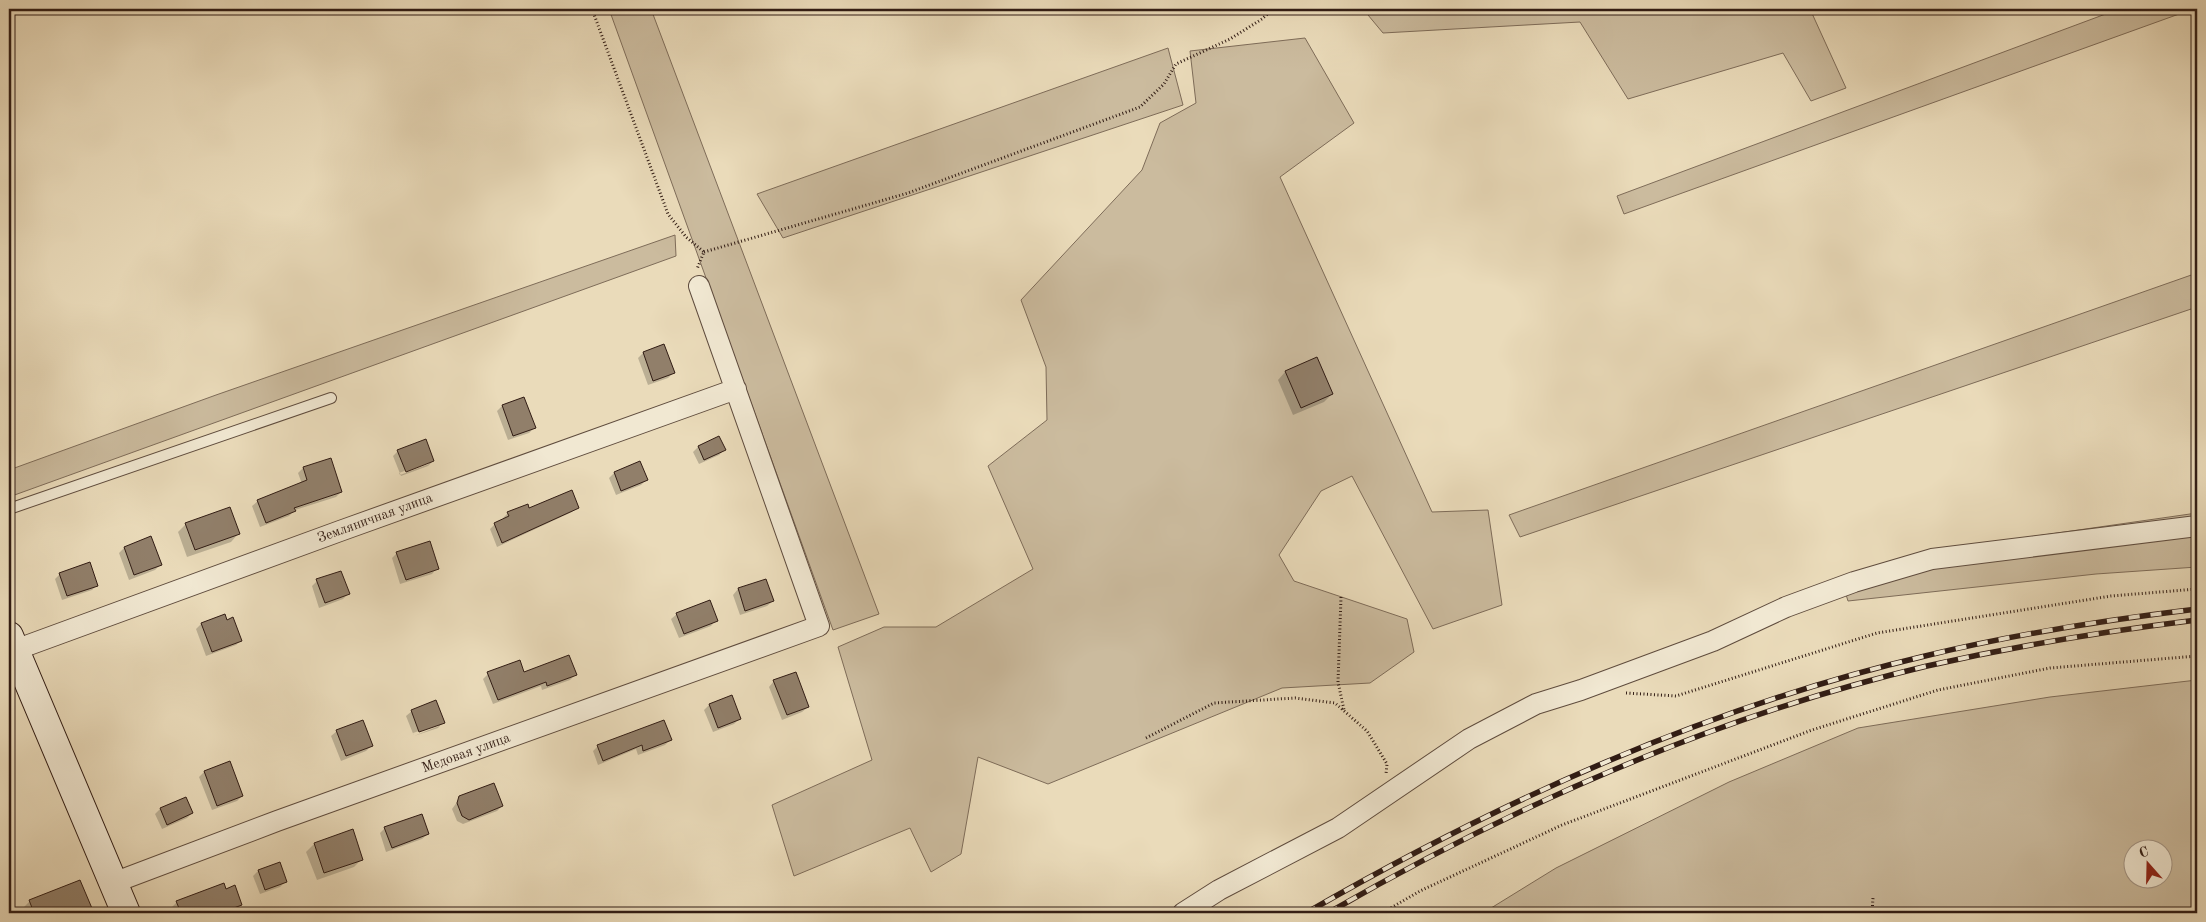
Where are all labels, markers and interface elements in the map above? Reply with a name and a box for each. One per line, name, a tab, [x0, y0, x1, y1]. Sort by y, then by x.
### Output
street label: Земляничная улица	[316, 491, 434, 545]
street label: Медовая улица	[420, 731, 512, 775]
north arrow	[2124, 840, 2174, 890]
text: С	[2137, 845, 2151, 861]

